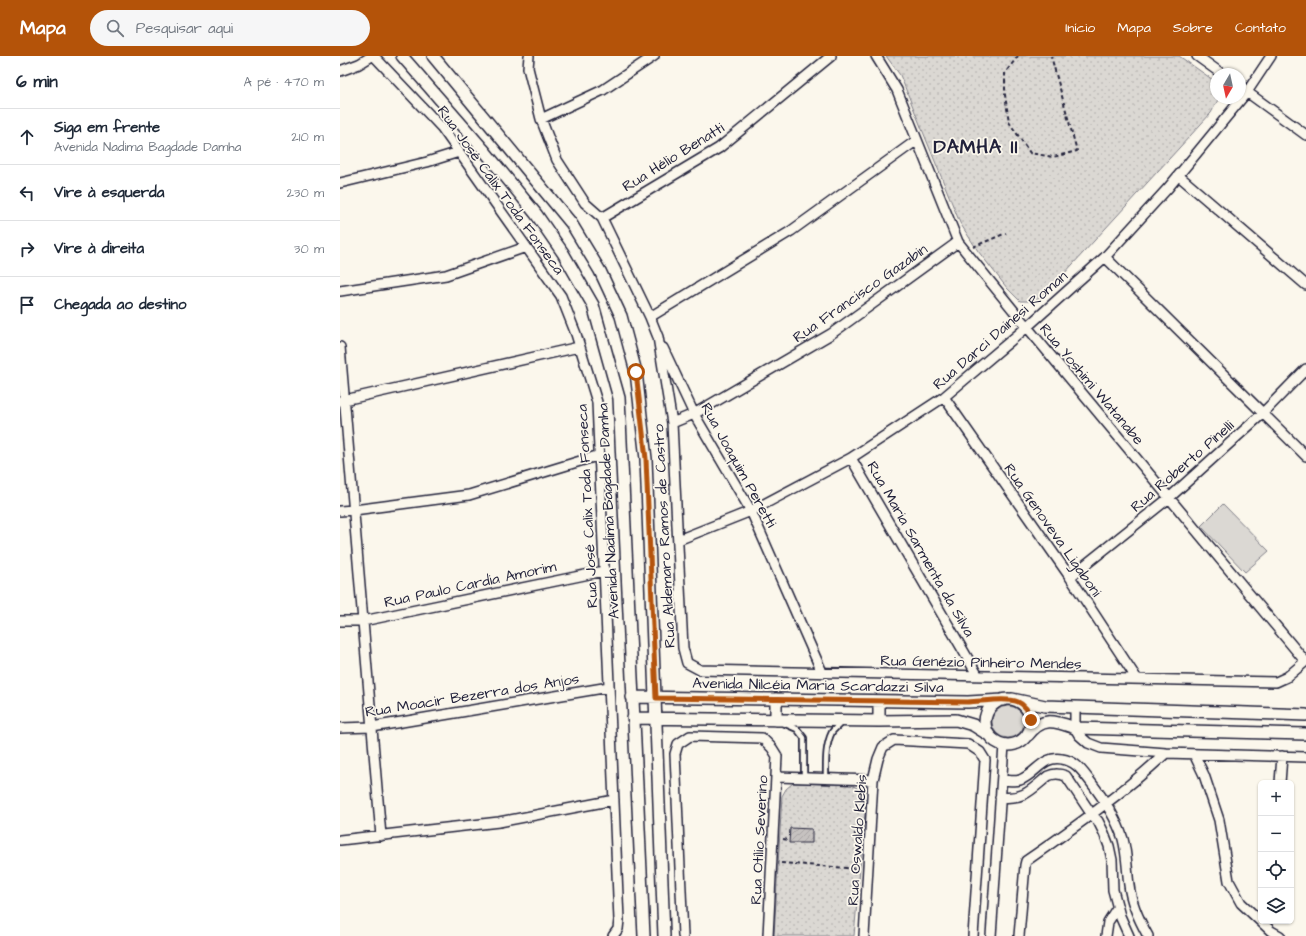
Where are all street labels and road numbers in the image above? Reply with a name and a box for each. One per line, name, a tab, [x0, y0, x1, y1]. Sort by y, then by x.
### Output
street label: Rua José Calix Toda Fonseca	[432, 102, 569, 279]
street label: Rua Hélio Benatti	[618, 117, 729, 197]
street label: Rua Francisco Gazabin	[789, 239, 932, 348]
street label: Rua Darci Dainesi Roman	[928, 266, 1073, 395]
street label: Rua Yoshimi Watanabe	[1035, 319, 1149, 450]
street label: Rua Joaquim Peretti	[696, 399, 782, 532]
street label: Avenida Nadima Bagdade Damha	[592, 402, 626, 619]
street label: Rua José Calix Toda Fonseca	[572, 403, 603, 608]
street label: Rua Roberto Pinelli	[1126, 415, 1239, 517]
street label: Rua Aldemaro Ramos de Castro	[648, 423, 681, 648]
street label: Rua Maria Sarmenta da Silva	[862, 458, 980, 641]
street label: Rua Genoveva Ligaboni	[998, 459, 1107, 602]
street label: Rua Paulo Cardia Amorim	[382, 556, 559, 613]
street label: Rua Genézio Pinheiro Mendes	[880, 650, 1082, 675]
street label: Rua Moacir Bezerra dos Anjos	[364, 668, 581, 723]
street label: Avenida Nilcéia Maria Scardazzi Silva	[692, 673, 944, 698]
street label: Rua Oswaldo Klebis	[842, 773, 873, 906]
street label: Rua Otílio Severino	[746, 774, 773, 905]

